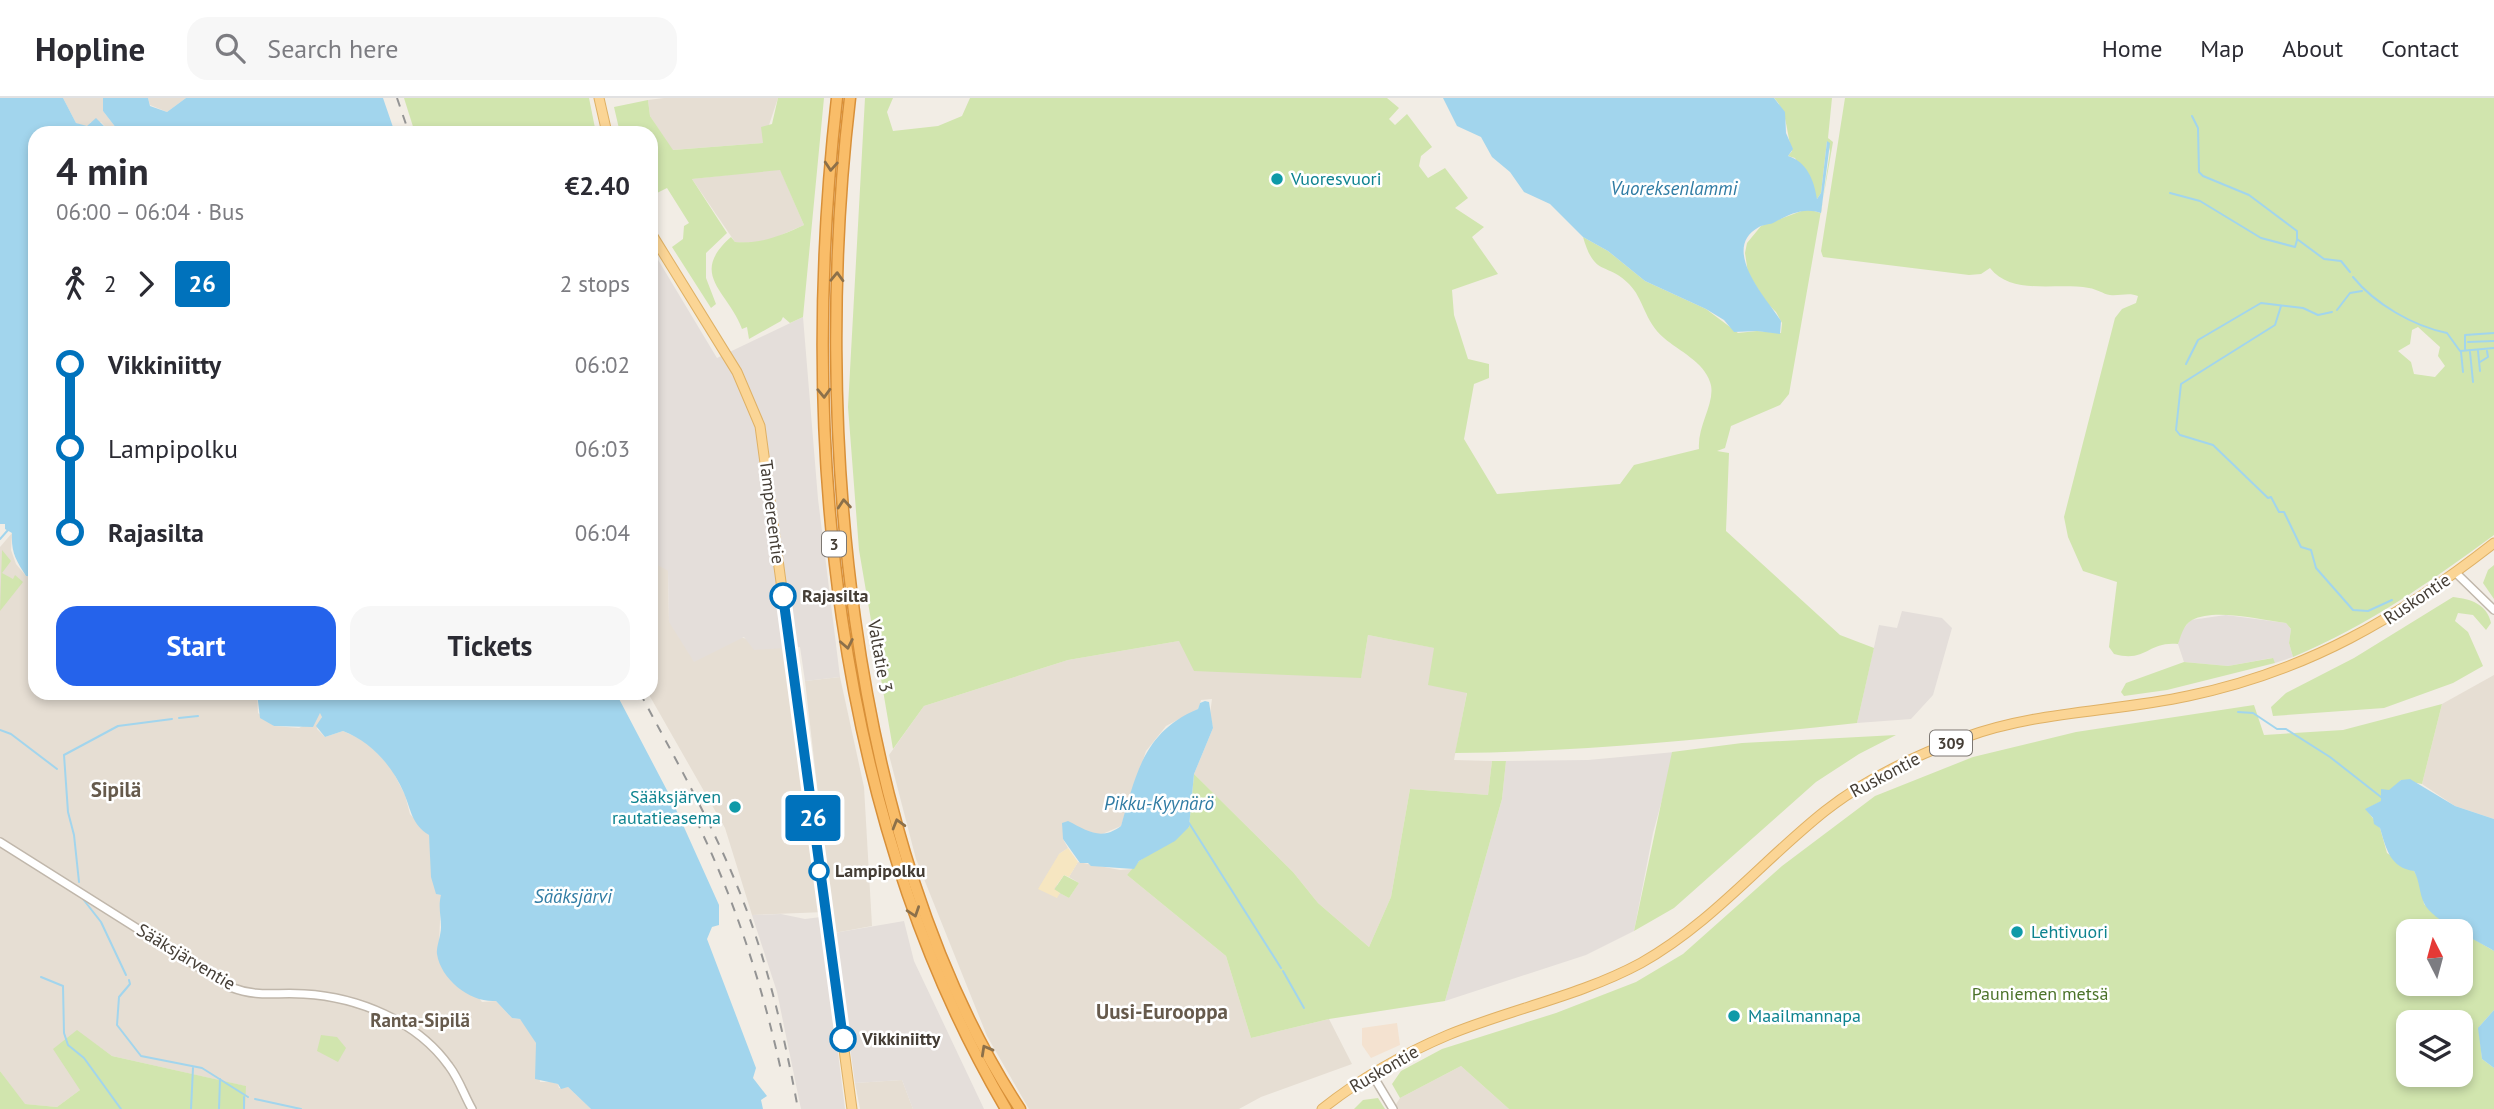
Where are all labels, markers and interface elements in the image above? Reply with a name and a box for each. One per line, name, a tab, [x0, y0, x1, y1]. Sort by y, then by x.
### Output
search box	[187, 17, 677, 80]
text: Hopline	[35, 27, 145, 70]
icon: search	[211, 29, 249, 67]
text: Search here	[267, 32, 398, 65]
text: Home	[2102, 33, 2162, 64]
text: Map	[2200, 33, 2244, 64]
text: About	[2282, 33, 2343, 64]
text: Contact	[2381, 33, 2459, 64]
text: 4 min	[56, 146, 149, 195]
one-way arrow	[824, 161, 839, 172]
place label: Vuoresvuori	[1290, 167, 1382, 190]
text: €2.40	[565, 169, 630, 202]
marker: Vuoresvuori	[1269, 171, 1285, 187]
water label: Vuoreksenlammi	[1611, 176, 1739, 200]
text: 06:00 – 06:04 · Bus	[56, 197, 244, 226]
icon: walk	[56, 265, 94, 303]
icon: forward	[127, 265, 165, 303]
text: 26	[189, 268, 216, 299]
text: 2	[104, 269, 117, 298]
text: 2 stops	[560, 269, 630, 298]
one-way arrow	[829, 271, 844, 282]
text: Vikkiniitty	[108, 348, 221, 381]
text: 06:02	[575, 350, 630, 379]
one-way arrow	[817, 388, 832, 399]
text: Lampipolku	[108, 432, 238, 465]
text: 06:03	[575, 434, 630, 463]
street label: Tampereentie	[755, 459, 790, 565]
one-way arrow	[836, 498, 851, 510]
text: Rajasilta	[108, 516, 204, 549]
text: 06:04	[575, 518, 630, 547]
road number: 3	[822, 532, 846, 556]
street label: Ruskontie	[2379, 568, 2455, 629]
marker: Rajasilta	[770, 583, 796, 609]
place label: Rajasilta	[802, 584, 869, 607]
button: Start	[56, 606, 336, 686]
button: Tickets	[350, 606, 630, 686]
street label: Valtatie 3	[863, 617, 898, 694]
one-way arrow	[839, 638, 854, 650]
road number: 309	[1930, 730, 1972, 756]
street label: Ruskontie	[1846, 747, 1924, 803]
district label: Sipilä	[91, 776, 141, 803]
place label: Sääksjärven rautatieasema	[612, 785, 721, 829]
water label: Pikku-Kyynärö	[1104, 791, 1214, 815]
line badge: 26	[782, 795, 844, 841]
marker: Sääksjärven rautatieasema	[727, 799, 743, 815]
text: 26	[799, 802, 827, 833]
one-way arrow	[892, 819, 907, 831]
place label: Lampipolku	[835, 859, 925, 882]
marker: Lampipolku	[809, 861, 829, 881]
water label: Sääksjärvi	[534, 884, 613, 908]
one-way arrow	[906, 905, 920, 918]
street label: Sääksjärventie	[133, 918, 240, 995]
north arrow	[2396, 919, 2473, 996]
map controls	[2396, 919, 2473, 1087]
place label: Lehtivuori	[2031, 920, 2108, 943]
marker: Lehtivuori	[2009, 924, 2025, 940]
park label: Pauniemen metsä	[1972, 982, 2108, 1005]
district label: Uusi-Eurooppa	[1096, 998, 1228, 1025]
place label: Maailmannapa	[1748, 1004, 1861, 1027]
district label: Ranta-Sipilä	[370, 1008, 470, 1032]
marker: Maailmannapa	[1726, 1008, 1742, 1024]
button: layers	[2396, 1010, 2473, 1087]
marker: Vikkiniitty	[830, 1026, 856, 1052]
place label: Vikkiniitty	[861, 1027, 941, 1050]
street label: Ruskontie	[1345, 1040, 1422, 1097]
one-way arrow	[981, 1045, 994, 1057]

